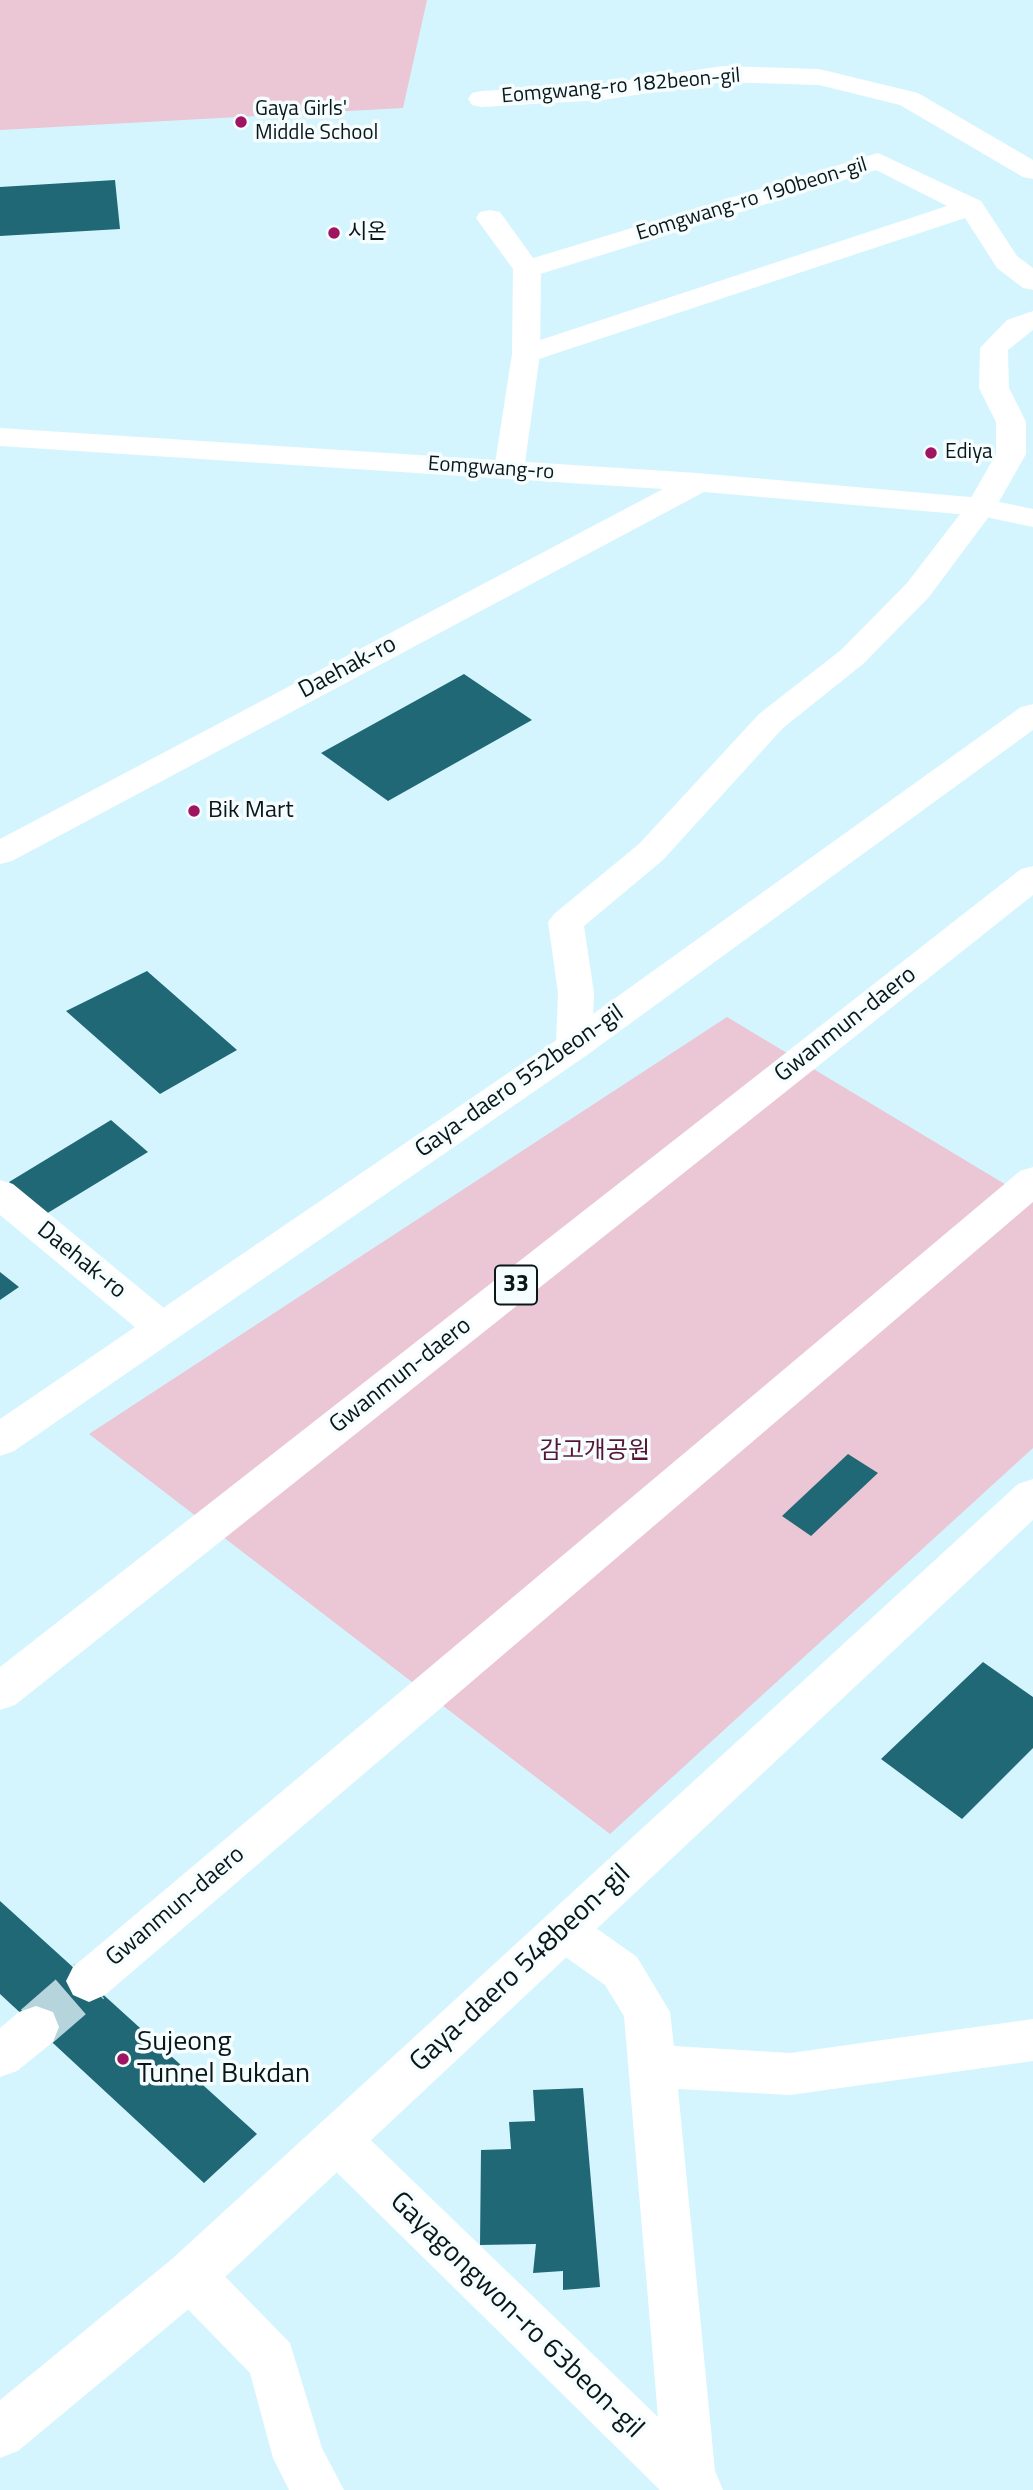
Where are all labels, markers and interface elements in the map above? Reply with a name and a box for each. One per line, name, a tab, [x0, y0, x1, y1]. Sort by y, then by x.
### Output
street label: Eomgwang-ro 182beon-gil	[500, 64, 742, 110]
place label: Gaya Girls' Middle School	[255, 97, 378, 147]
marker: Gaya Girls' Middle School	[233, 114, 249, 130]
street label: Eomgwang-ro 190beon-gil	[634, 153, 870, 247]
place label: 시온	[348, 220, 387, 246]
marker: 시온	[326, 225, 342, 241]
place label: Ediya	[945, 440, 993, 466]
marker: Ediya	[923, 445, 939, 461]
street label: Eomgwang-ro	[427, 452, 555, 486]
street label: Daehak-ro	[294, 630, 402, 706]
place label: Bik Mart	[208, 797, 294, 825]
marker: Bik Mart	[186, 803, 202, 819]
street label: Gwanmun-daero	[770, 961, 922, 1089]
street label: Gaya-daero 552beon-gil	[410, 999, 630, 1165]
street label: Daehak-ro	[31, 1216, 131, 1306]
road number: 33	[495, 1266, 537, 1304]
street label: Gwanmun-daero	[325, 1312, 477, 1440]
park label: 감고개공원	[540, 1438, 650, 1466]
street label: Gwanmun-daero	[101, 1841, 251, 1973]
street label: Gaya-daero 548beon-gil	[404, 1858, 638, 2080]
place label: Sujeong Tunnel Bukdan	[137, 2026, 310, 2092]
marker: Sujeong Tunnel Bukdan	[115, 2051, 131, 2067]
street label: Gayagongwon-ro 63beon-gil	[382, 2186, 650, 2446]

